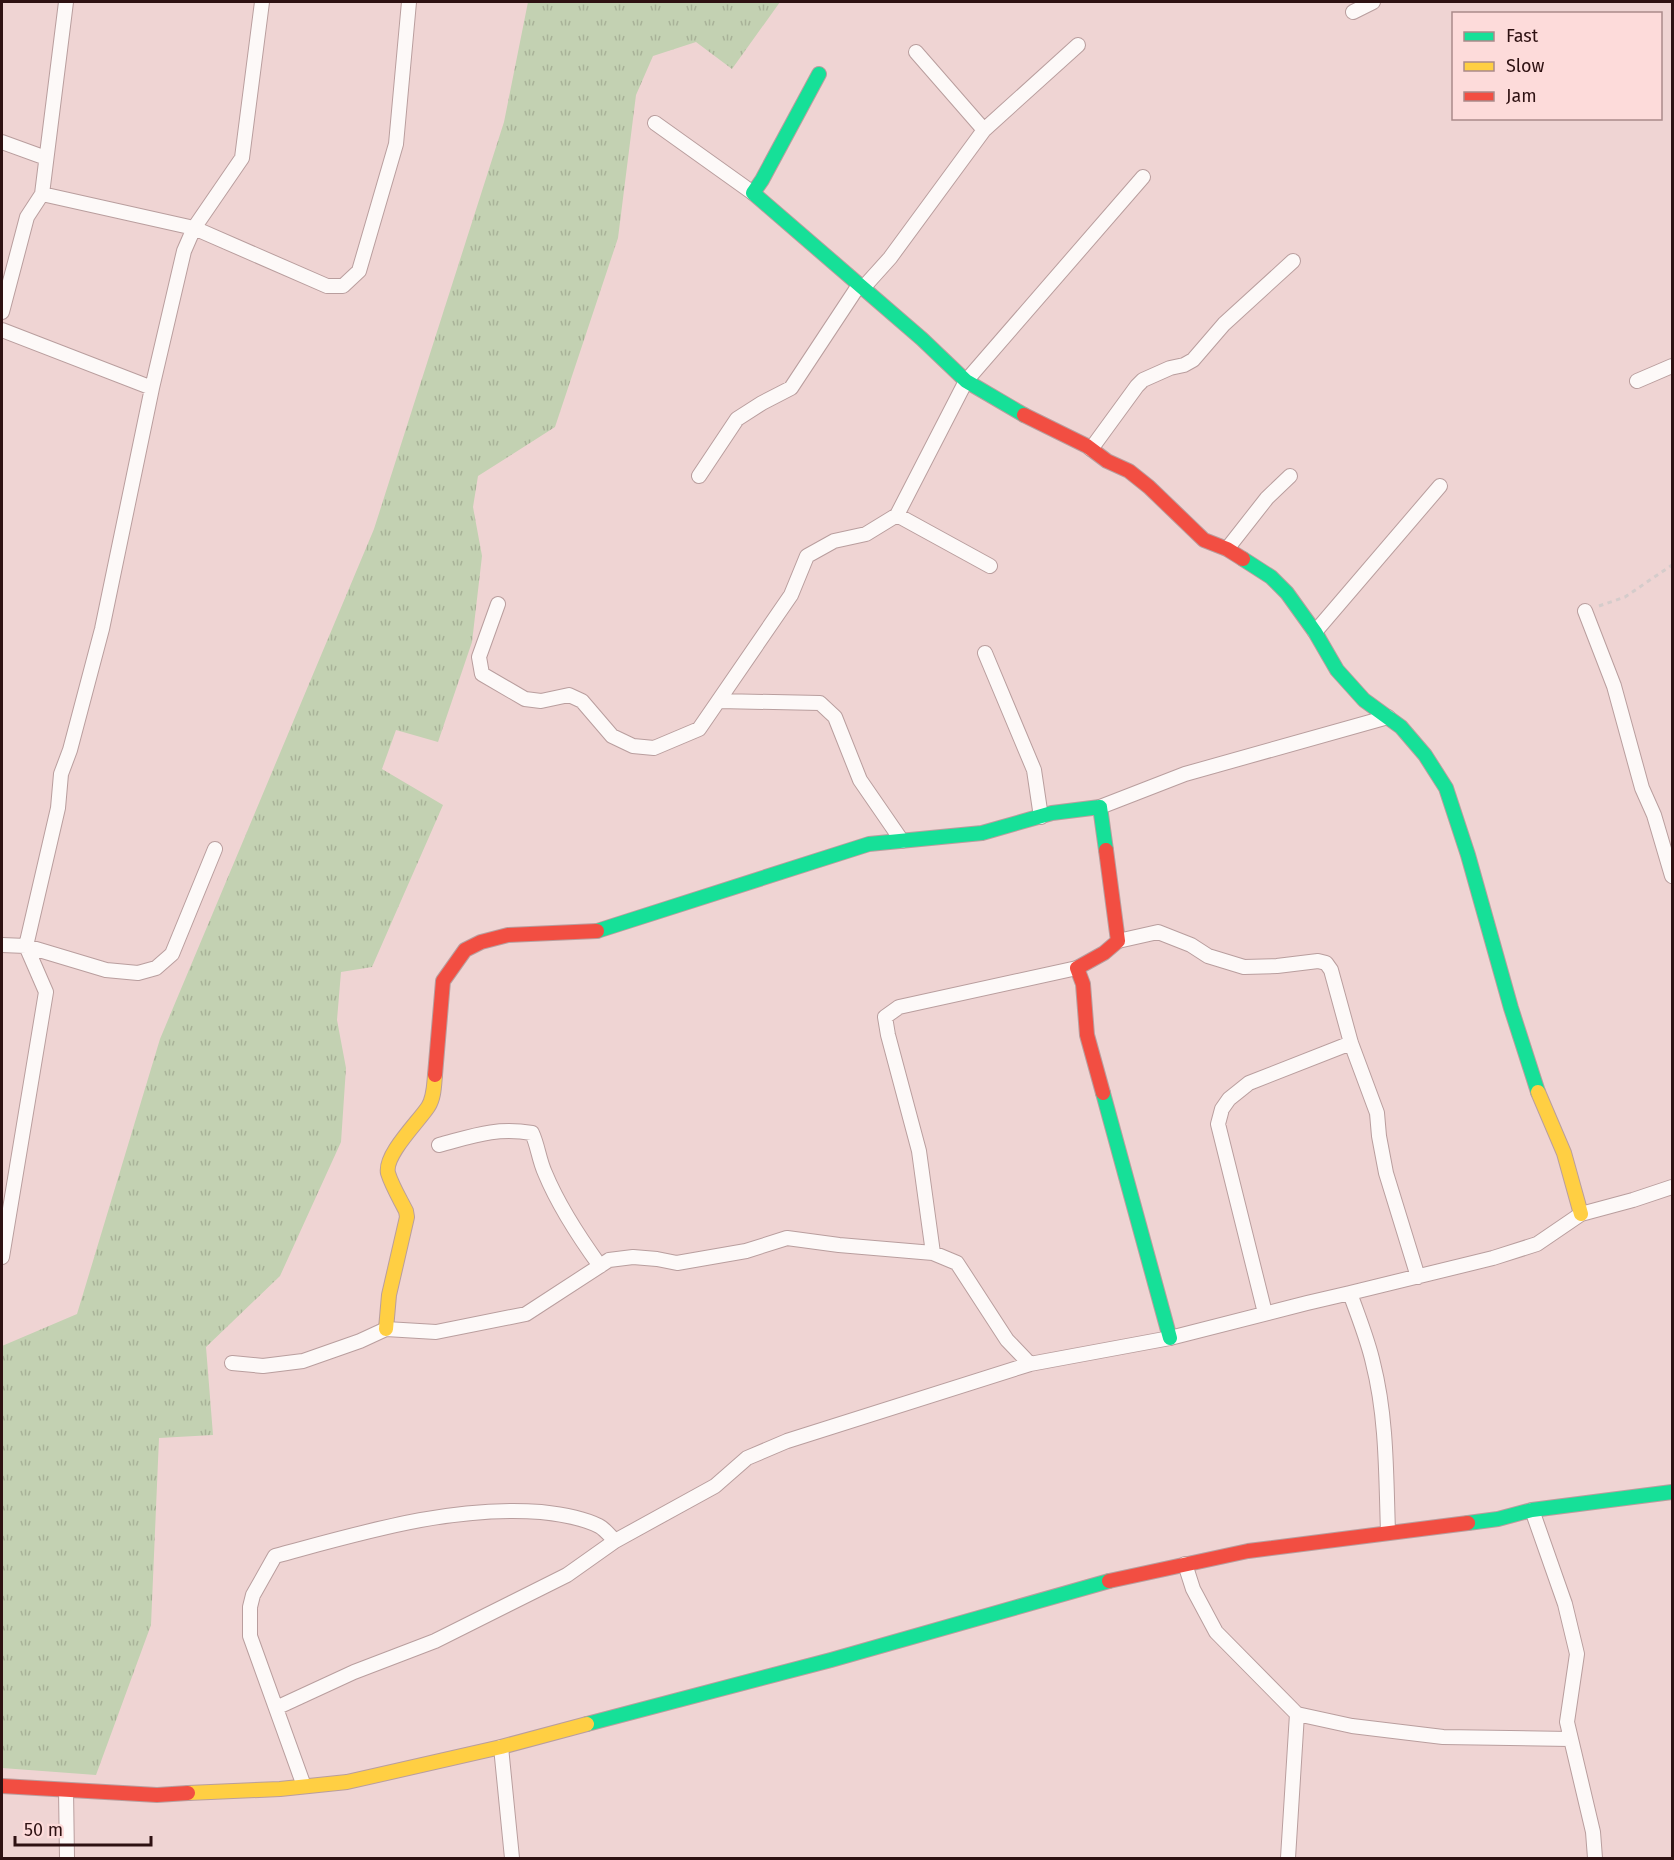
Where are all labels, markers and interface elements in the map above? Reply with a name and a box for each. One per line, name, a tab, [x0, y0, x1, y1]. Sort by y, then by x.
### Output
legend	[1452, 12, 1662, 120]
text: Fast	[1506, 25, 1539, 47]
text: Slow	[1506, 55, 1545, 77]
text: Jam	[1506, 85, 1537, 107]
scale bar	[15, 1809, 152, 1847]
text: 50 m	[24, 1819, 63, 1841]

